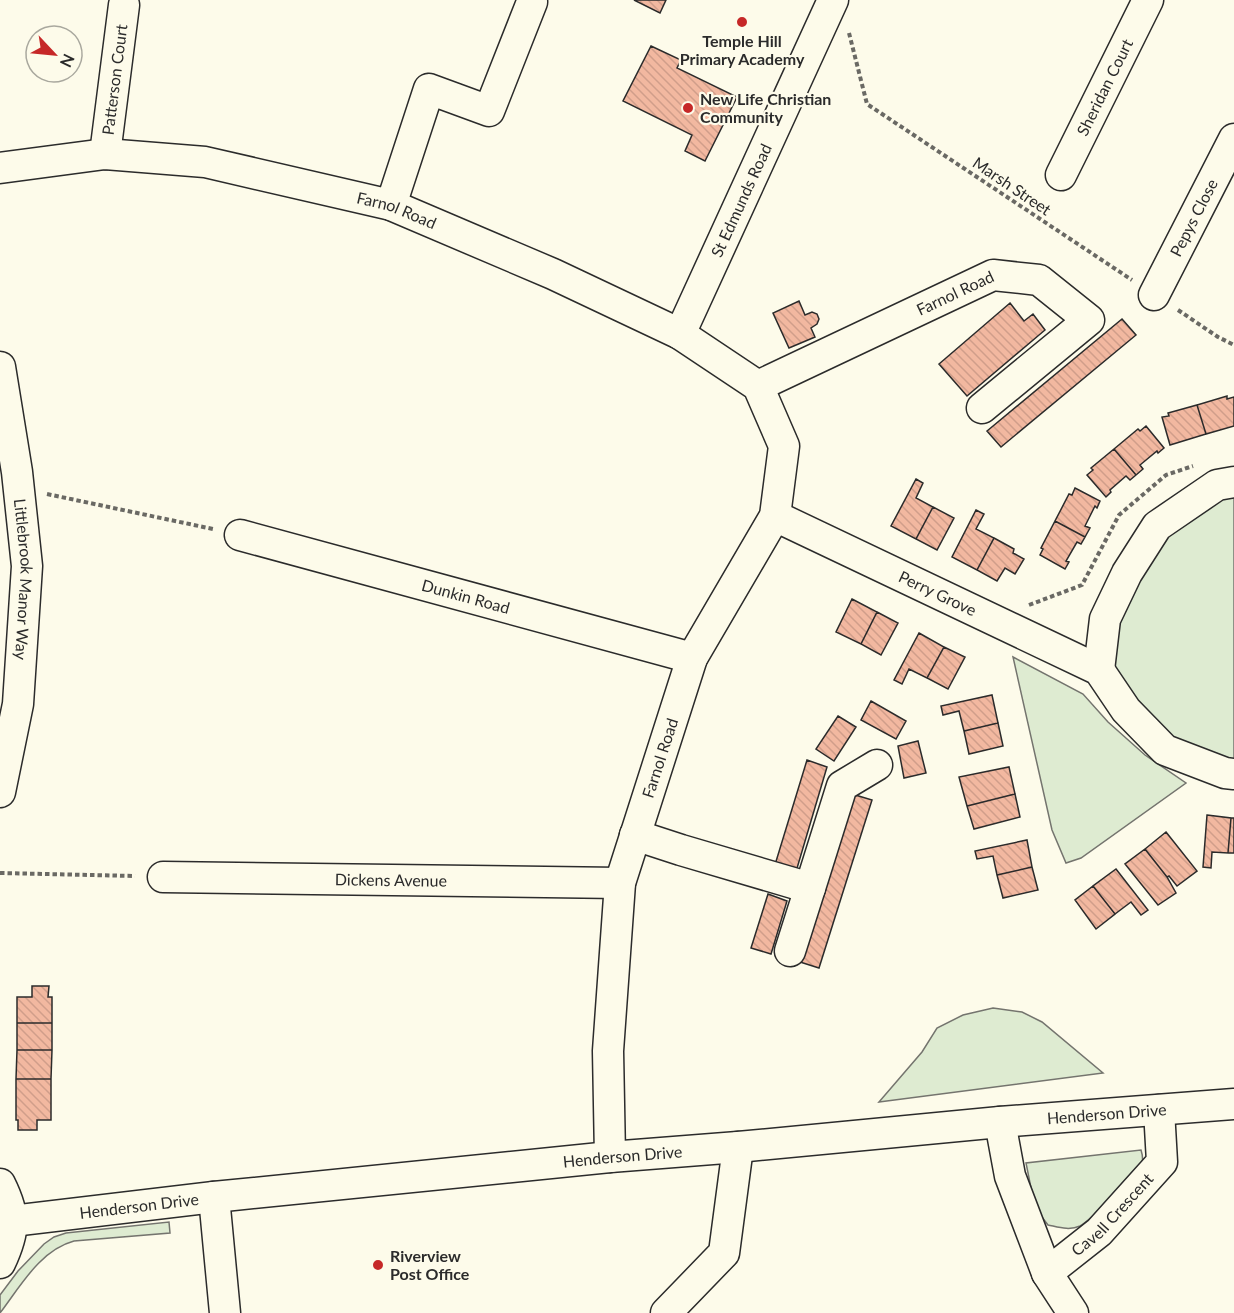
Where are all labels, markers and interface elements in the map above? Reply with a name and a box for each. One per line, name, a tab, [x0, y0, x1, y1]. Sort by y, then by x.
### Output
marker: Temple Hill Primary Academy	[735, 15, 749, 29]
street label: Patterson Court	[98, 23, 130, 136]
north arrow	[24, 24, 84, 84]
place label: Temple Hill Primary Academy	[680, 31, 805, 68]
street label: Sheridan Court	[1072, 35, 1136, 139]
text: N	[57, 51, 79, 70]
place label: New Life Christian Community	[700, 89, 831, 126]
marker: New Life Christian Community	[681, 101, 695, 115]
street label: St Edmunds Road	[707, 140, 775, 260]
street label: Marsh Street	[969, 152, 1055, 219]
street label: Pepys Close	[1166, 175, 1221, 259]
street label: Farnol Road	[355, 187, 439, 232]
street label: Farnol Road	[913, 266, 997, 319]
street label: Littlebrook Manor Way	[11, 498, 37, 661]
street label: Perry Grove	[896, 566, 980, 619]
street label: Dunkin Road	[420, 575, 512, 617]
street label: Farnol Road	[638, 715, 681, 800]
street label: Dickens Avenue	[335, 869, 447, 890]
street label: Henderson Drive	[1046, 1099, 1167, 1127]
street label: Henderson Drive	[562, 1141, 683, 1171]
street label: Cavell Crescent	[1067, 1169, 1157, 1259]
street label: Henderson Drive	[78, 1189, 200, 1222]
place label: Riverview Post Office	[390, 1246, 470, 1283]
marker: Riverview Post Office	[371, 1258, 385, 1272]

